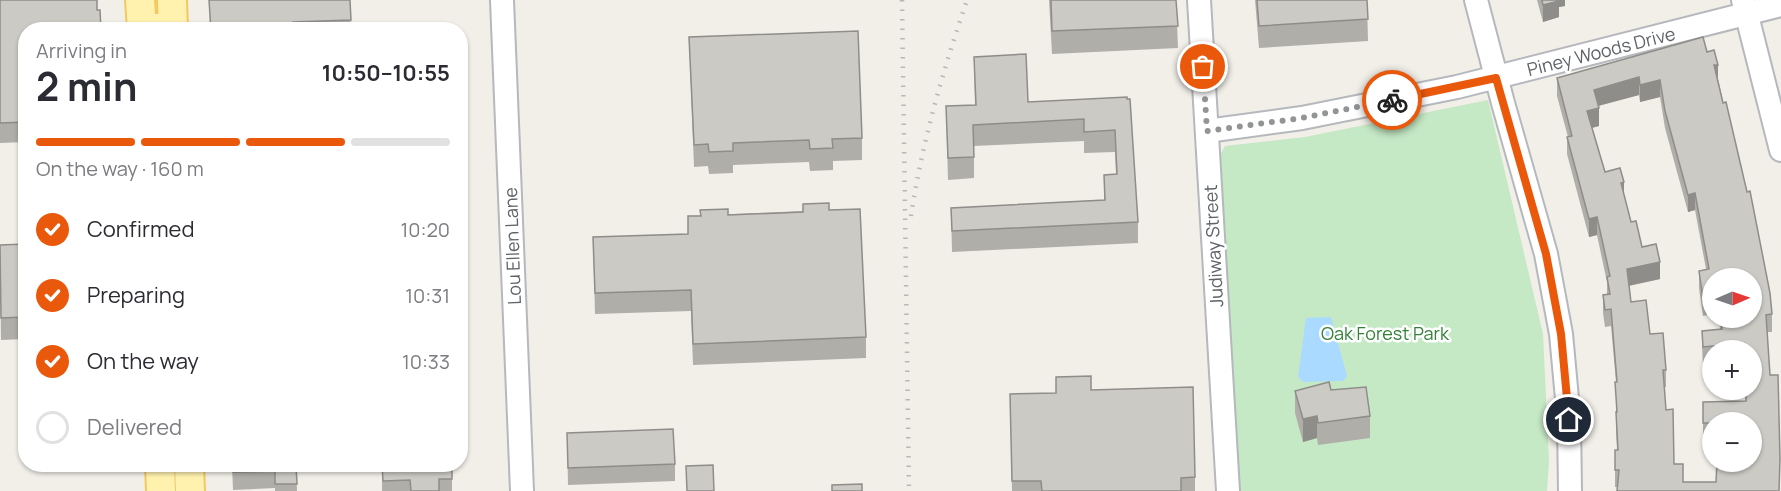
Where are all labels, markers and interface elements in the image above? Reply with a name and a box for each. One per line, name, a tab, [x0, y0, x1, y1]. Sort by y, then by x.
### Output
street label: Piney Woods Drive	[1524, 21, 1678, 81]
text: Arriving in	[36, 37, 127, 64]
pin	[1177, 41, 1228, 92]
icon: bag	[1186, 50, 1219, 83]
text: 10:50–10:55	[322, 58, 450, 88]
text: 2 min	[36, 59, 137, 113]
courier	[1362, 70, 1422, 130]
icon: bike	[1376, 84, 1409, 117]
text: On the way · 160 m	[36, 155, 204, 182]
street label: Judiway Street	[1198, 184, 1228, 308]
street label: Lou Ellen Lane	[498, 187, 526, 305]
icon: check	[36, 213, 69, 246]
text: Confirmed	[87, 214, 195, 244]
text: 10:20	[400, 216, 450, 243]
north arrow	[1702, 268, 1762, 328]
map controls	[1702, 268, 1762, 472]
icon: check	[36, 279, 69, 312]
text: Preparing	[87, 280, 185, 310]
text: 10:31	[405, 282, 450, 309]
park label: Oak Forest Park	[1321, 321, 1450, 345]
button: +	[1702, 340, 1762, 400]
icon: check	[36, 345, 69, 378]
text: On the way	[87, 346, 199, 376]
text: 10:33	[402, 348, 450, 375]
pin	[1543, 394, 1594, 445]
icon: home	[1552, 403, 1585, 436]
text: Delivered	[87, 412, 182, 442]
button: −	[1702, 412, 1762, 472]

